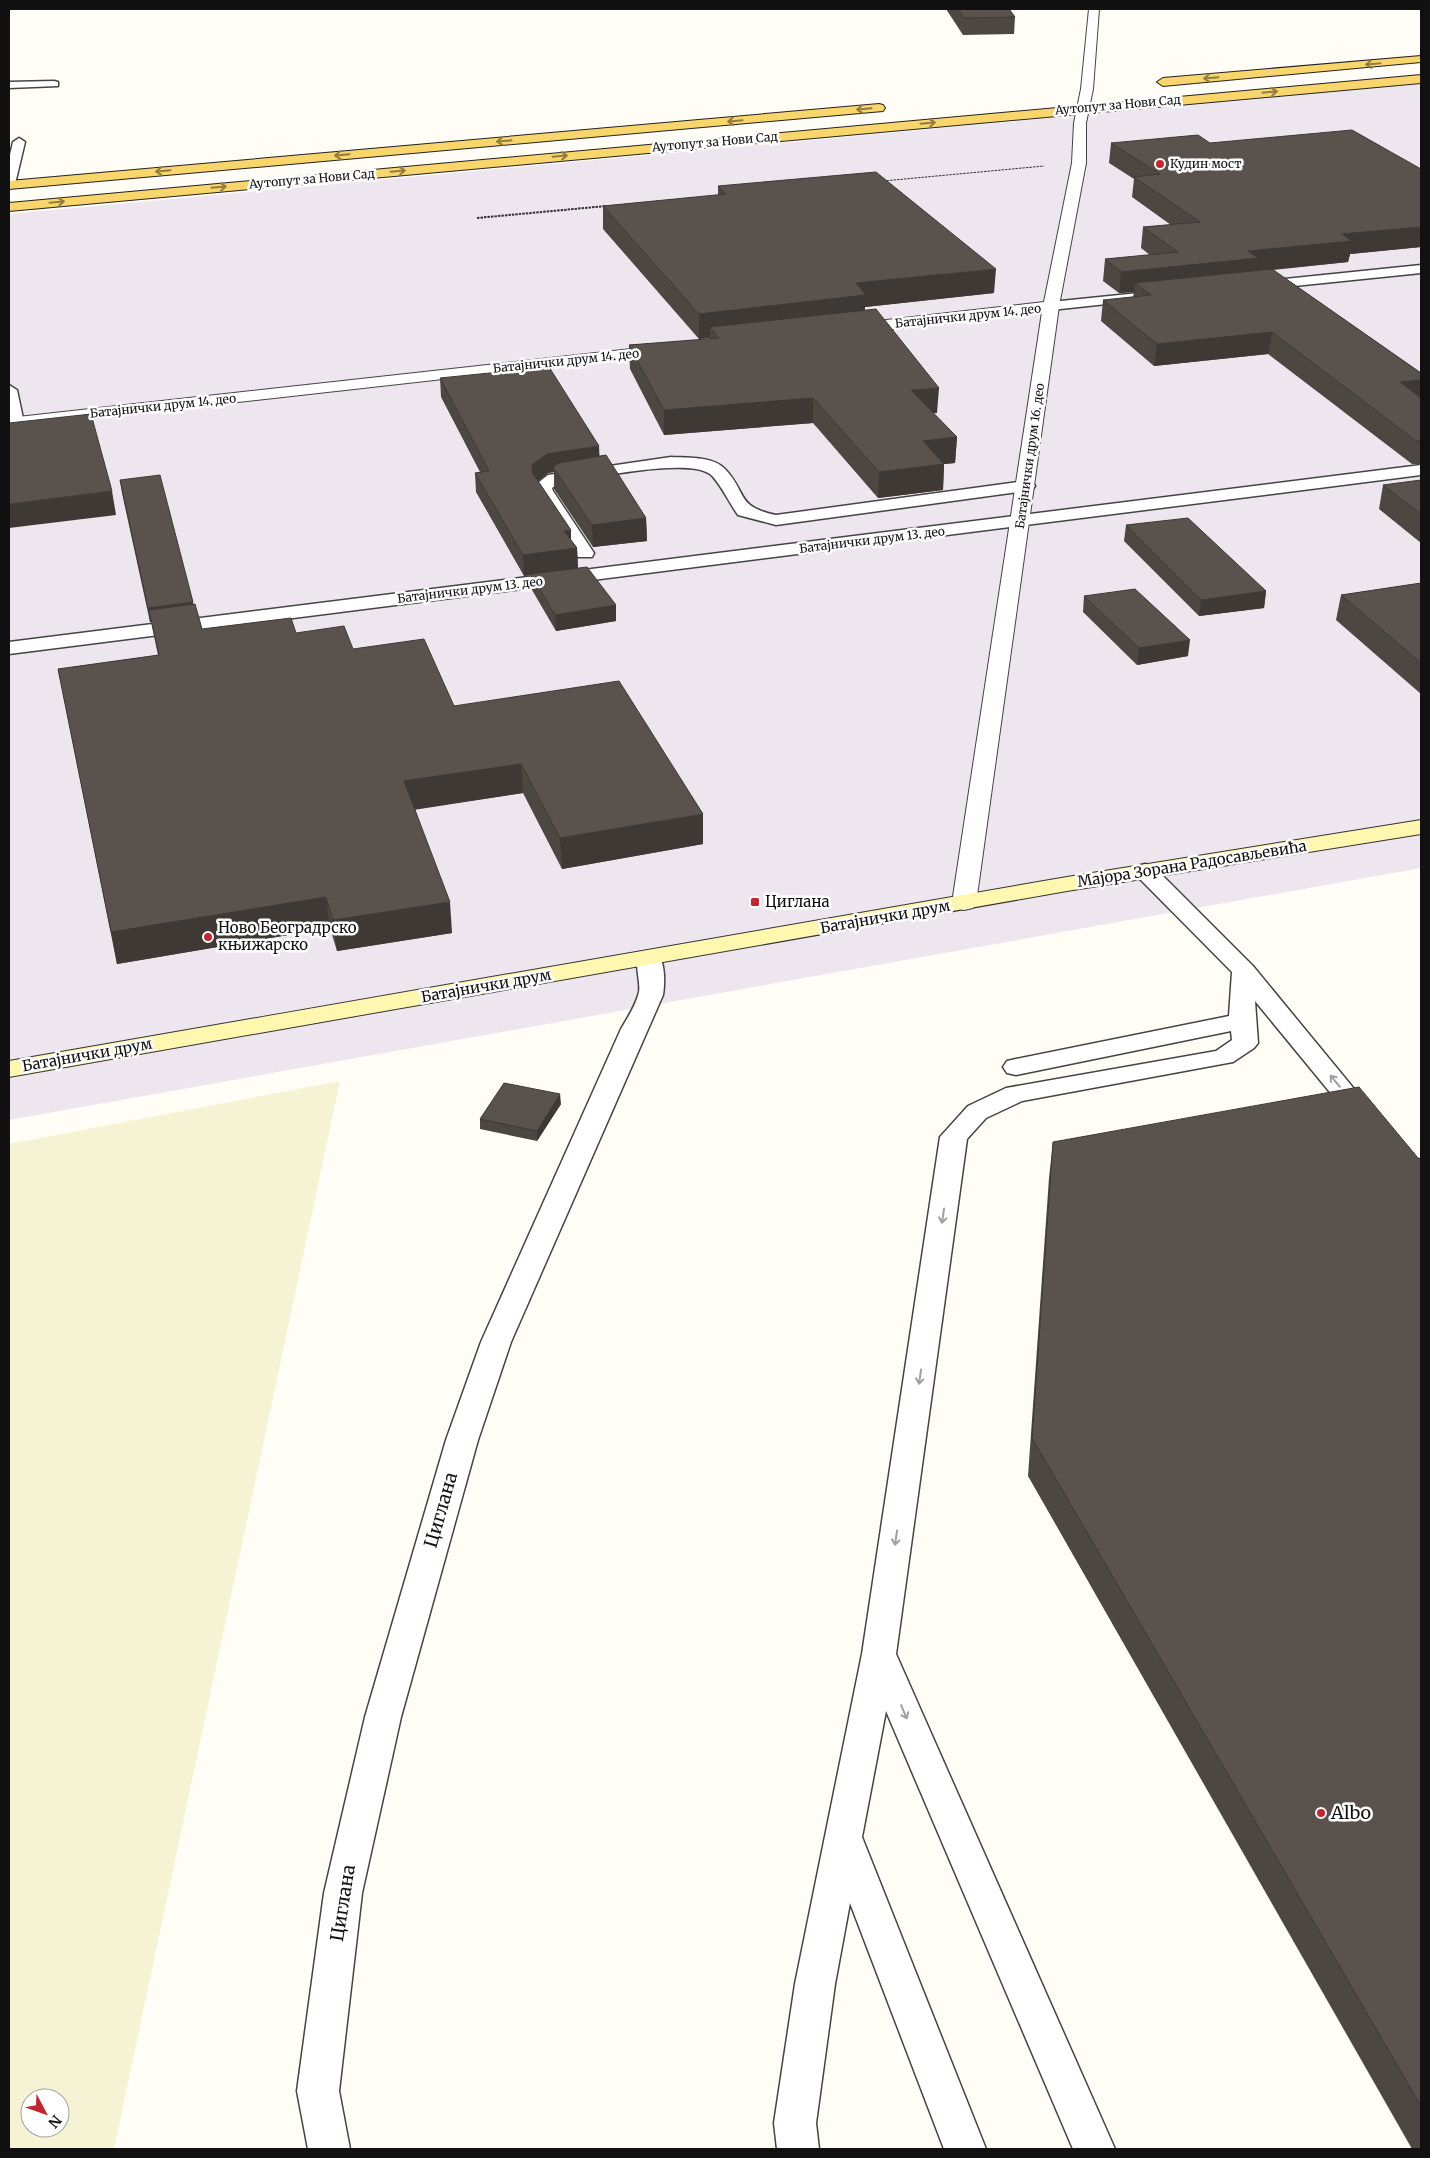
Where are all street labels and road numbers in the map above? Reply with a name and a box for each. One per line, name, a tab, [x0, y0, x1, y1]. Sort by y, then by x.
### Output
street label: Аутопут за Нови Сад	[1053, 92, 1181, 118]
street label: Аутопут за Нови Сад	[650, 129, 778, 155]
street label: Аутопут за Нови Сад	[247, 166, 375, 192]
street label: Батајнички друм 14. део	[894, 300, 1042, 331]
street label: Батајнички друм 14. део	[492, 345, 640, 376]
street label: Батајнички друм 16. део	[1012, 382, 1047, 530]
street label: Батајнички друм 14. део	[89, 390, 237, 421]
street label: Батајнички друм 13. део	[798, 523, 946, 556]
street label: Батајнички друм 13. део	[396, 573, 544, 606]
street label: Мајора Зорана Радосављевића	[1076, 836, 1308, 891]
street label: Батајнички друм	[818, 896, 952, 937]
street label: Батајнички друм	[419, 965, 553, 1006]
street label: Батајнички друм	[20, 1034, 154, 1075]
street label: Циглана	[419, 1469, 462, 1550]
street label: Циглана	[325, 1863, 360, 1943]

